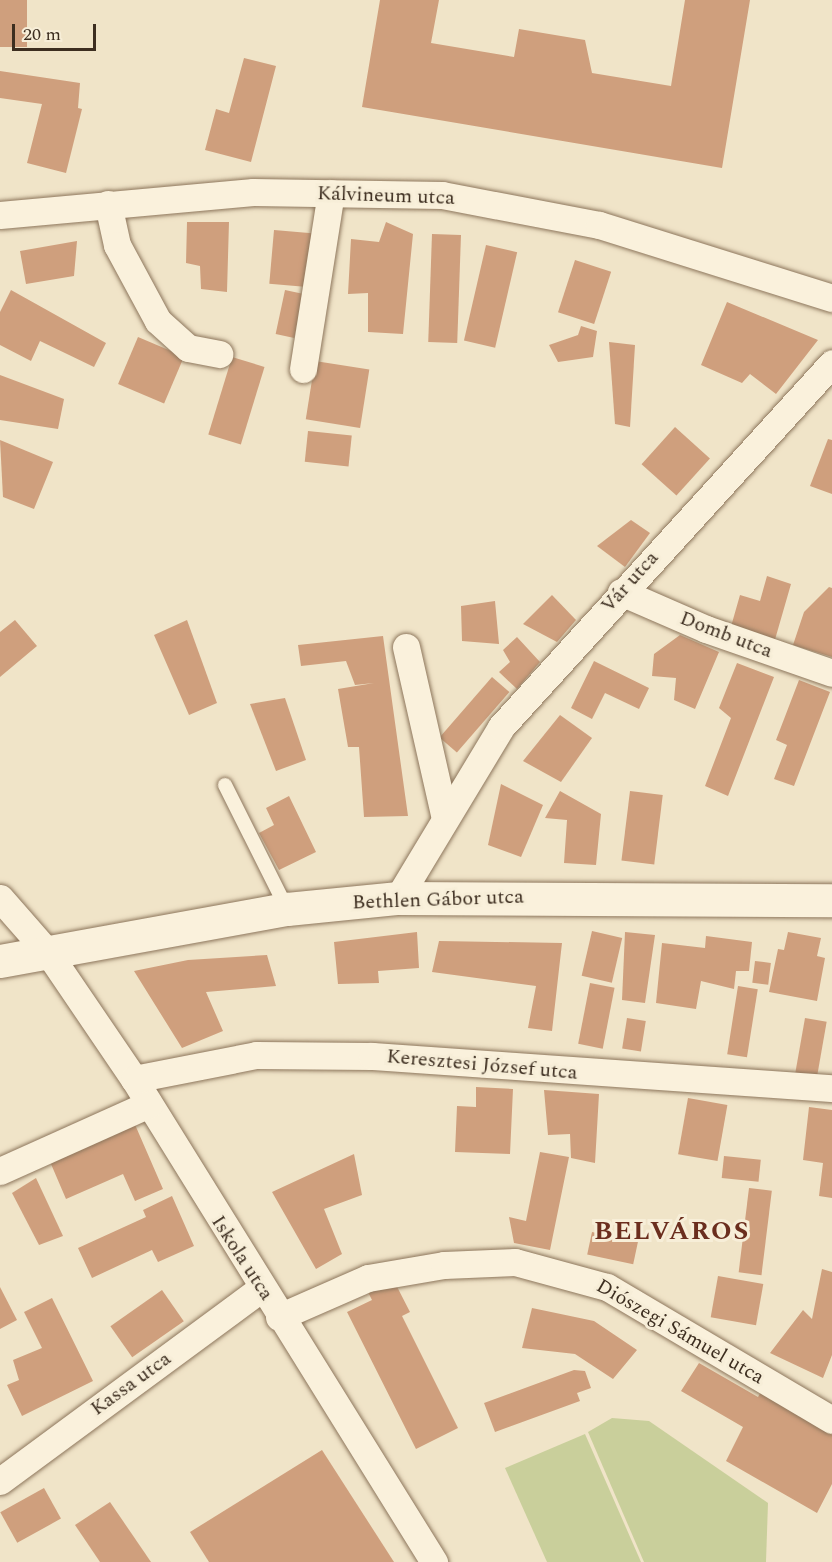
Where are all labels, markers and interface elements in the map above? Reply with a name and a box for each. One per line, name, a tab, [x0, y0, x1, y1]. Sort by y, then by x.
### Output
scale bar	[15, 12, 99, 50]
text: 20 m	[23, 21, 61, 48]
street label: Kálvineum utca	[317, 182, 455, 210]
street label: Vár utca	[596, 546, 664, 618]
street label: Domb utca	[676, 606, 776, 664]
street label: Bethlen Gábor utca	[352, 885, 524, 915]
street label: Keresztesi József utca	[386, 1045, 578, 1085]
street label: Iskola utca	[206, 1211, 278, 1305]
district label: BELVÁROS	[594, 1216, 750, 1248]
street label: Diószegi Sámuel utca	[592, 1274, 768, 1390]
street label: Kassa utca	[86, 1347, 176, 1421]

